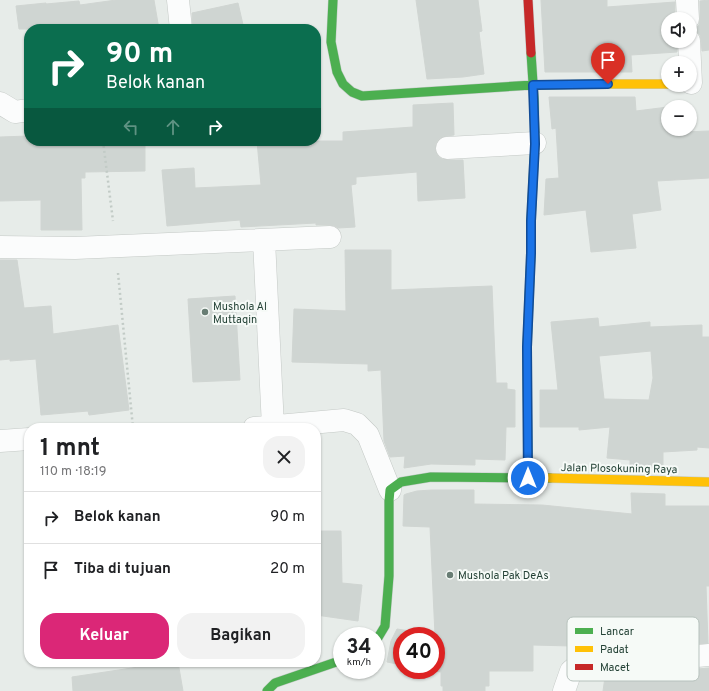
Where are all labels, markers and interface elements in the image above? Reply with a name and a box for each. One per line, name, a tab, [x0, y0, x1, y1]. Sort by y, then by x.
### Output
map controls	[661, 12, 697, 136]
button: sound	[661, 12, 697, 48]
text: 90 m	[106, 37, 173, 73]
icon: right	[40, 40, 92, 92]
pin	[591, 43, 625, 84]
icon: arrive	[597, 49, 619, 71]
button: +	[661, 56, 697, 92]
text: Belok kanan	[106, 72, 205, 95]
button: −	[661, 100, 697, 136]
icon: left	[120, 116, 142, 138]
icon: ahead	[162, 116, 184, 138]
icon: right	[204, 116, 226, 138]
place label: Mushola Al Muttaqin	[213, 300, 267, 327]
marker: Mushola Al Muttaqin	[200, 307, 210, 317]
text: 1 mnt	[40, 434, 100, 464]
button: close	[263, 436, 305, 478]
position arrow	[507, 457, 549, 499]
street label: Jalan Plosokuning Raya	[560, 461, 678, 477]
text: 110 m · 18:19	[40, 464, 107, 480]
icon: right	[40, 507, 62, 529]
text: Belok kanan	[74, 508, 161, 527]
text: 90 m	[270, 508, 305, 527]
icon: arrive	[40, 559, 62, 581]
text: Tiba di tujuan	[74, 560, 171, 579]
text: 20 m	[270, 560, 305, 579]
place label: Mushola Pak DeAs	[458, 569, 549, 583]
marker: Mushola Pak DeAs	[445, 570, 455, 580]
button: Keluar	[40, 613, 169, 659]
button: Bagikan	[177, 613, 305, 659]
legend	[567, 617, 699, 681]
text: Lancar	[600, 625, 635, 639]
speed limit sign: 40	[393, 627, 445, 679]
text: 34	[347, 635, 371, 661]
text: Padat	[600, 643, 629, 657]
text: km/h	[347, 656, 371, 669]
text: Macet	[600, 661, 630, 675]

